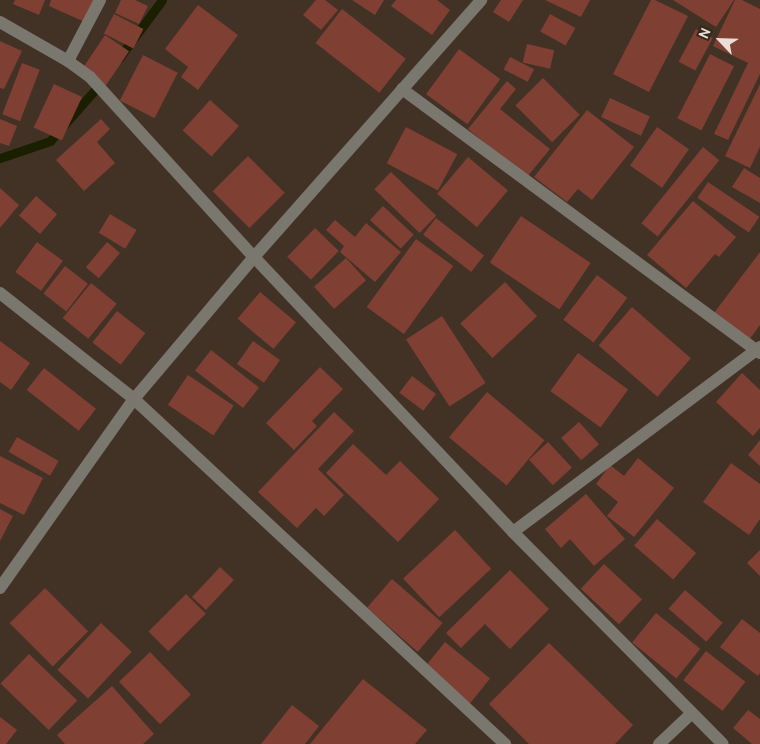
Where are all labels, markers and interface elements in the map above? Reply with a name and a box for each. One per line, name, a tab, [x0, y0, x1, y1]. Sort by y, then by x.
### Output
north arrow	[695, 15, 745, 65]
text: N	[696, 26, 716, 42]

